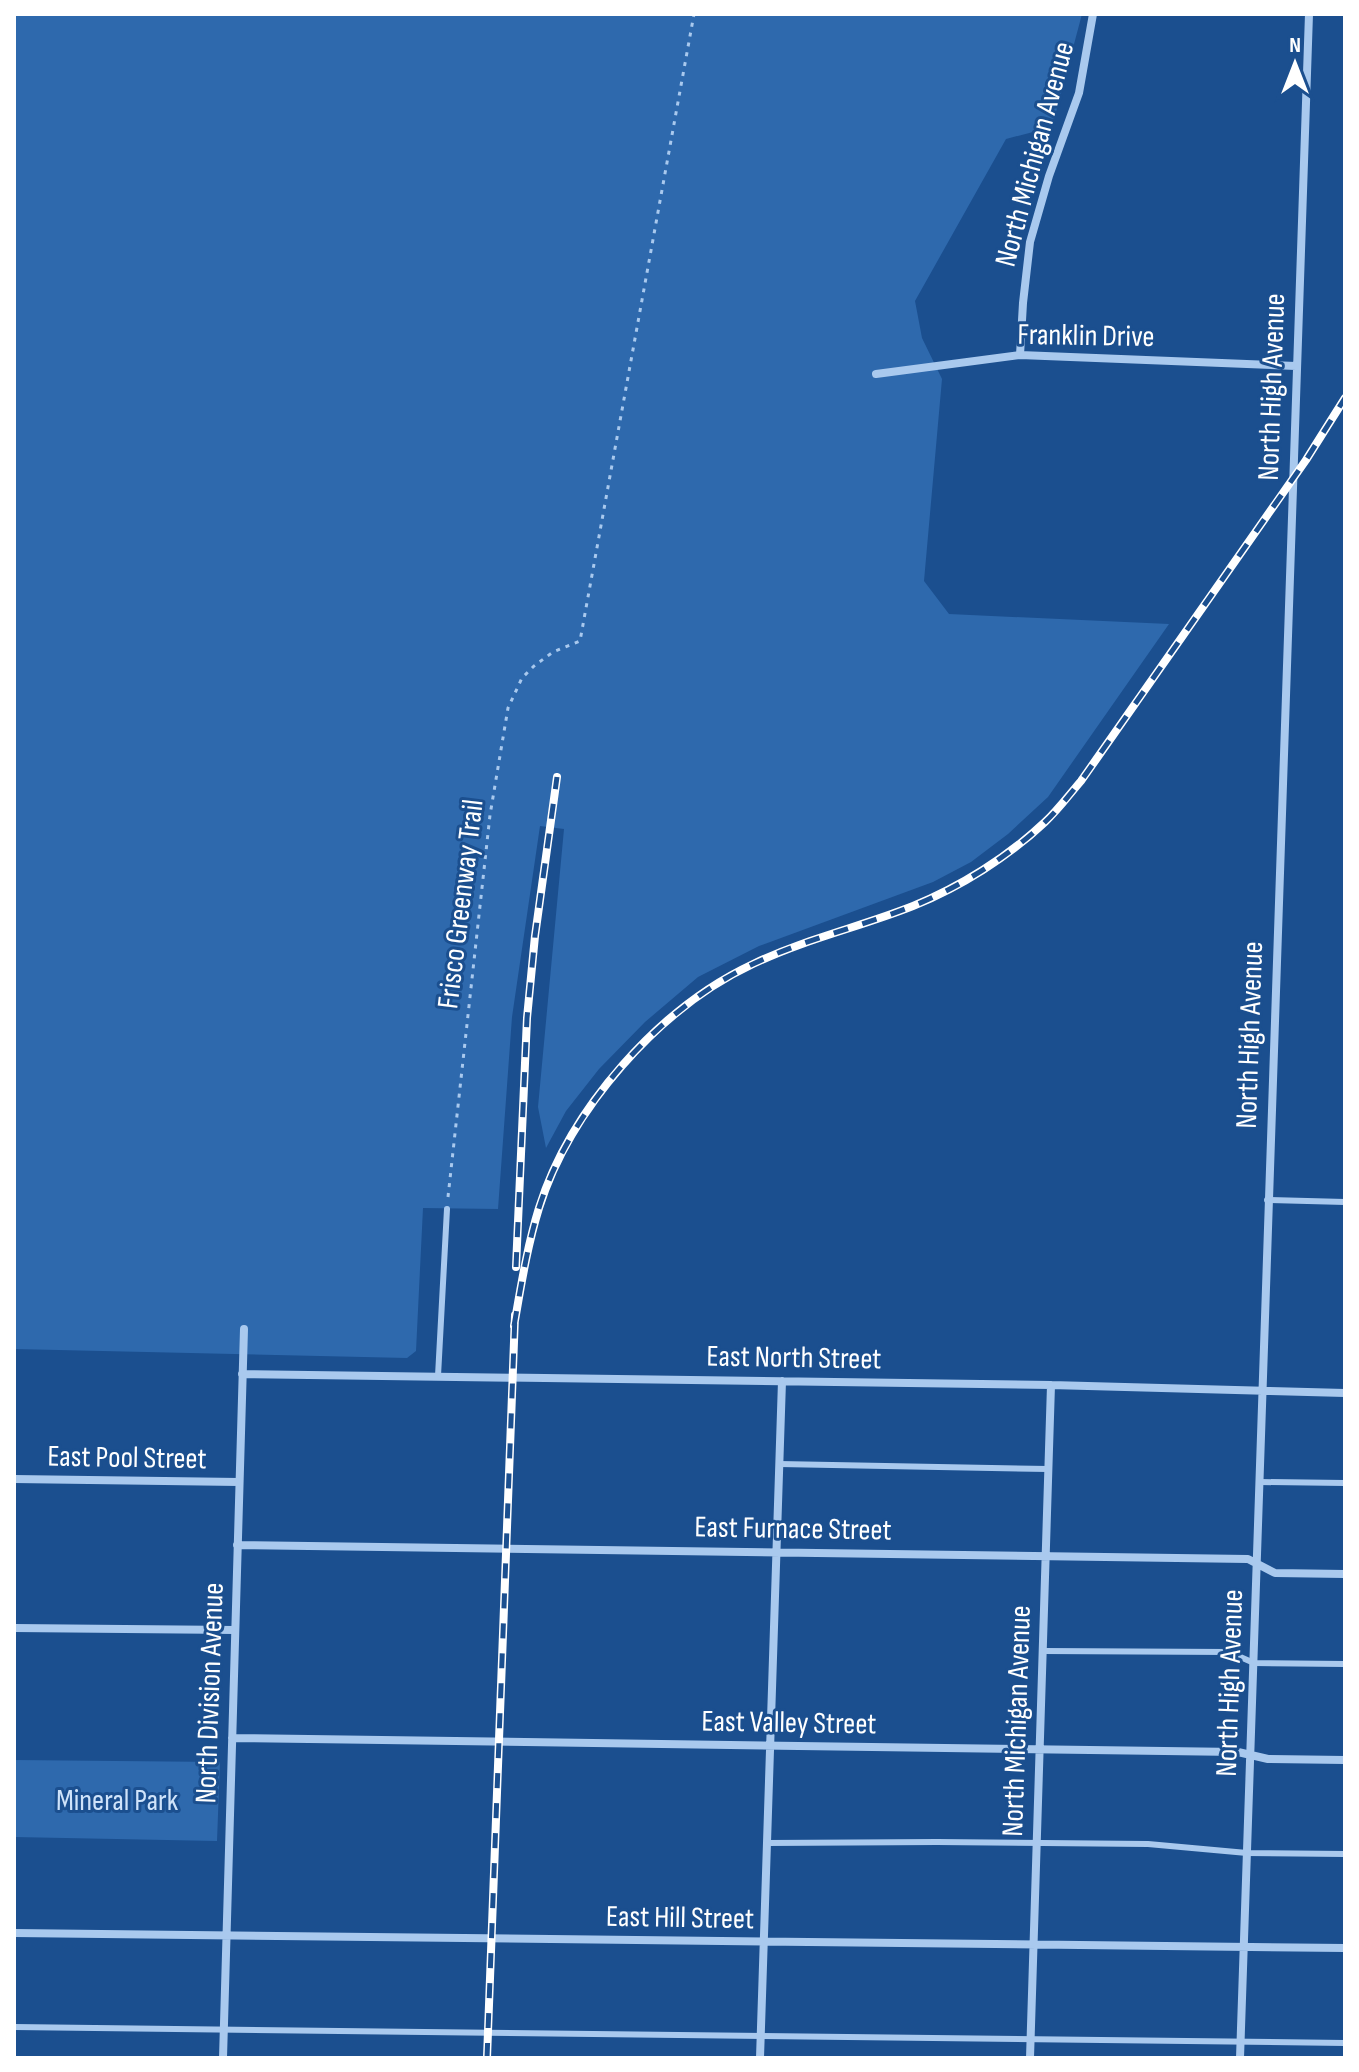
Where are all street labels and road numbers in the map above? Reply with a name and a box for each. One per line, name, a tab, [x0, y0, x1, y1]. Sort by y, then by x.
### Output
street label: North Michigan Avenue	[988, 38, 1082, 271]
street label: North High Avenue	[1251, 293, 1293, 481]
street label: Franklin Drive	[1017, 317, 1155, 355]
street label: Frisco Greenway Trail	[430, 797, 492, 1011]
street label: North High Avenue	[1229, 941, 1271, 1129]
street label: East North Street	[706, 1338, 882, 1378]
street label: East Pool Street	[47, 1439, 207, 1477]
street label: East Furnace Street	[694, 1509, 892, 1549]
street label: North Division Avenue	[188, 1582, 232, 1804]
street label: North High Avenue	[1209, 1589, 1251, 1777]
street label: North Michigan Avenue	[995, 1605, 1039, 1837]
street label: East Valley Street	[701, 1703, 877, 1743]
street label: East Hill Street	[606, 1899, 754, 1937]

